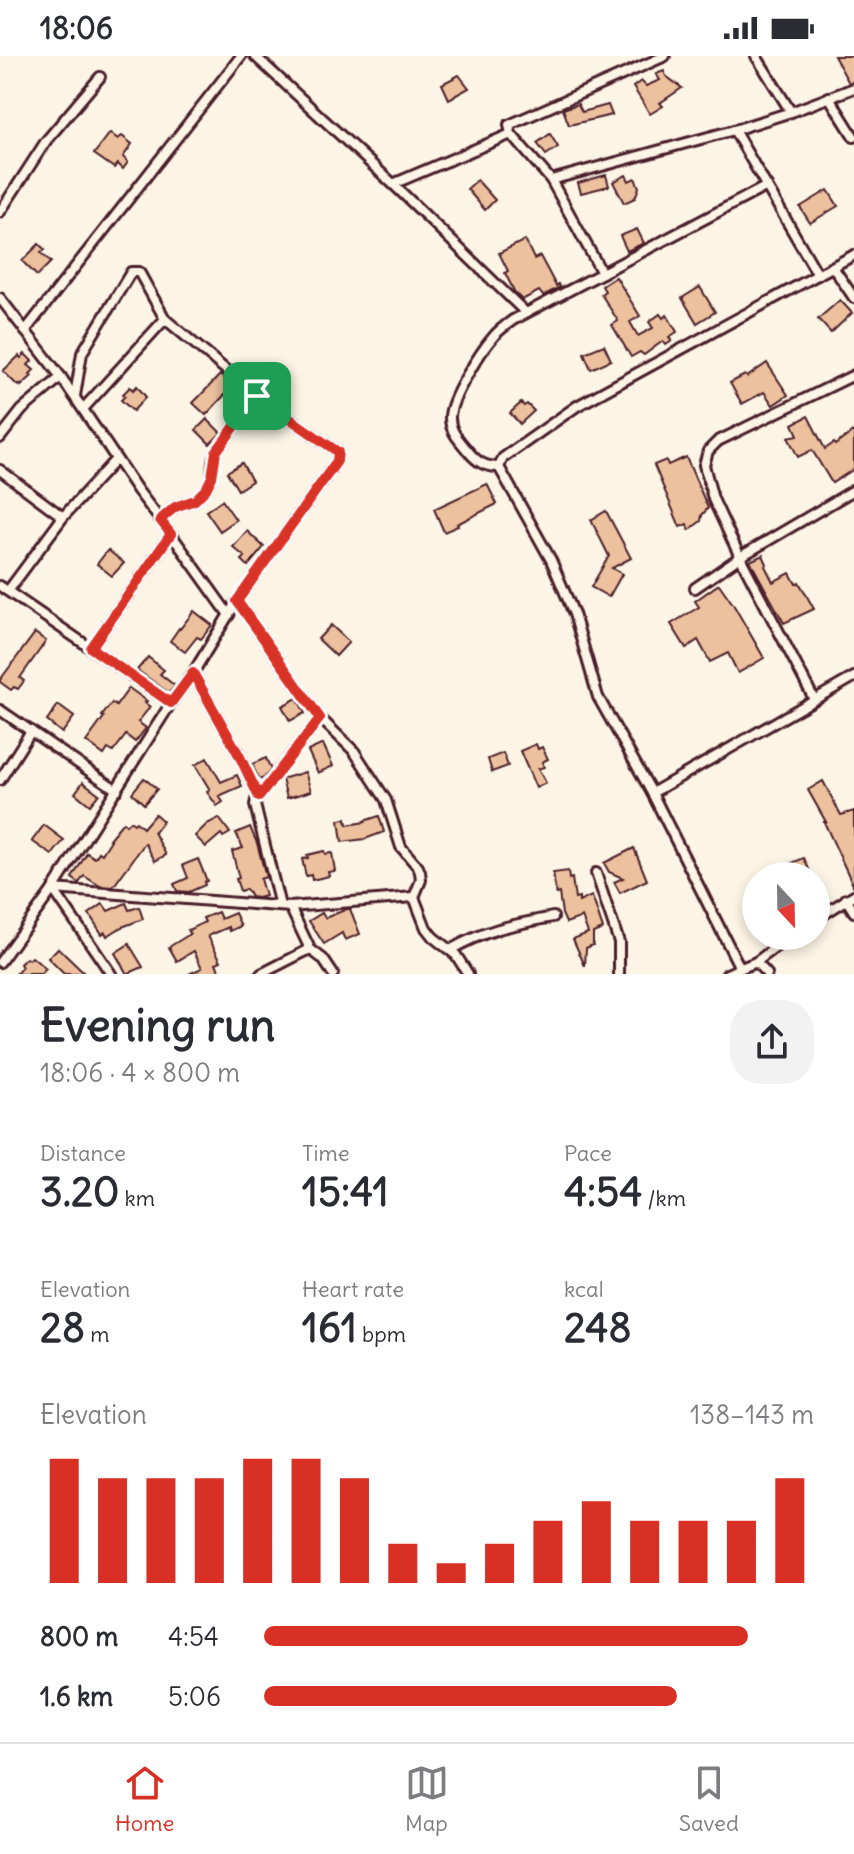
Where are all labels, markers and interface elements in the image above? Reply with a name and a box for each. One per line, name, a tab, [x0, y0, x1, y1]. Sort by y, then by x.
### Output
text: 18:06	[40, 9, 113, 47]
pin	[223, 362, 291, 430]
icon: arrive	[235, 374, 279, 418]
north arrow	[742, 862, 830, 950]
map controls	[742, 862, 830, 950]
text: Evening run	[40, 998, 275, 1053]
button: share	[730, 1000, 814, 1084]
text: 18:06 · 4 × 800 m	[40, 1056, 240, 1089]
text: Distance	[40, 1139, 126, 1167]
text: Time	[302, 1139, 350, 1167]
text: Pace	[564, 1139, 612, 1167]
text: 3.20	[40, 1167, 119, 1217]
text: 15:41	[302, 1167, 389, 1217]
text: 4:54	[564, 1167, 642, 1217]
text: km	[119, 1184, 155, 1212]
text: /km	[642, 1184, 686, 1212]
text: Elevation	[40, 1275, 130, 1303]
text: Heart rate	[302, 1275, 404, 1303]
text: kcal	[564, 1275, 604, 1303]
text: 28	[40, 1303, 85, 1353]
text: 161	[302, 1303, 357, 1353]
text: 248	[564, 1303, 631, 1353]
text: m	[85, 1320, 110, 1348]
text: bpm	[357, 1320, 406, 1348]
text: Elevation	[40, 1398, 147, 1431]
text: 138–143 m	[690, 1398, 814, 1431]
text: 800 m	[40, 1620, 118, 1653]
text: 4:54	[168, 1620, 219, 1653]
text: 1.6 km	[40, 1680, 113, 1713]
text: 5:06	[168, 1680, 221, 1713]
tab: Home	[115, 1761, 174, 1837]
tab: Map	[405, 1761, 449, 1837]
tab: Saved	[679, 1761, 739, 1837]

